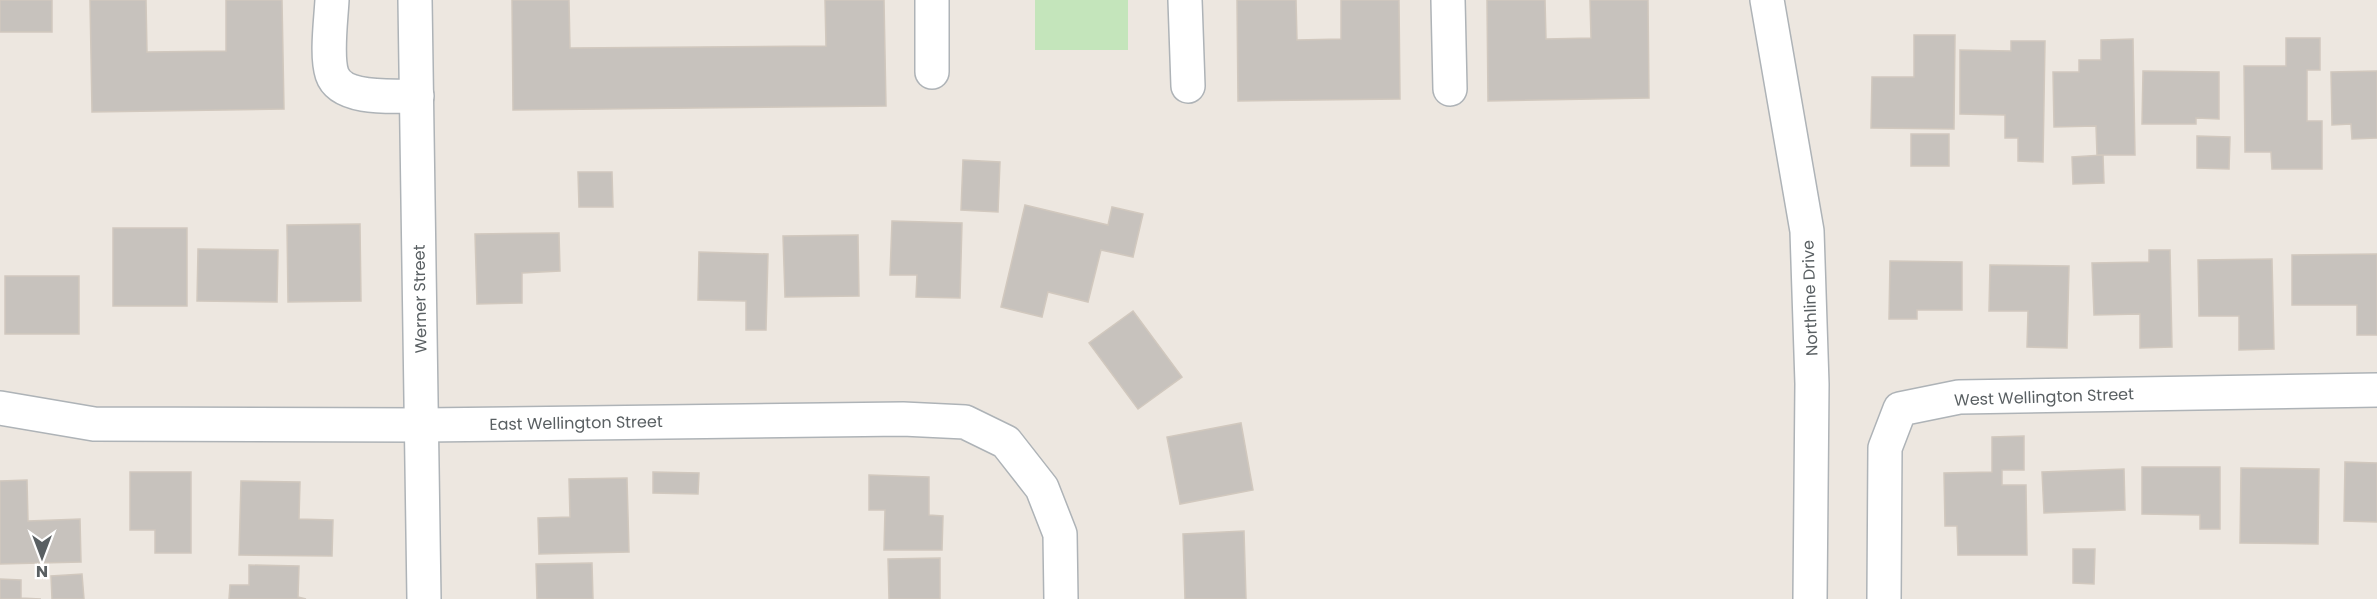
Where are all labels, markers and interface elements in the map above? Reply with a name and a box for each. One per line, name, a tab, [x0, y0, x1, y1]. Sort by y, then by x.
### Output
street label: Northline Drive	[1796, 240, 1824, 356]
street label: Werner Street	[408, 244, 432, 354]
street label: West Wellington Street	[1954, 382, 2134, 412]
street label: East Wellington Street	[489, 410, 663, 436]
north arrow	[12, 527, 72, 587]
text: N	[36, 560, 48, 583]

